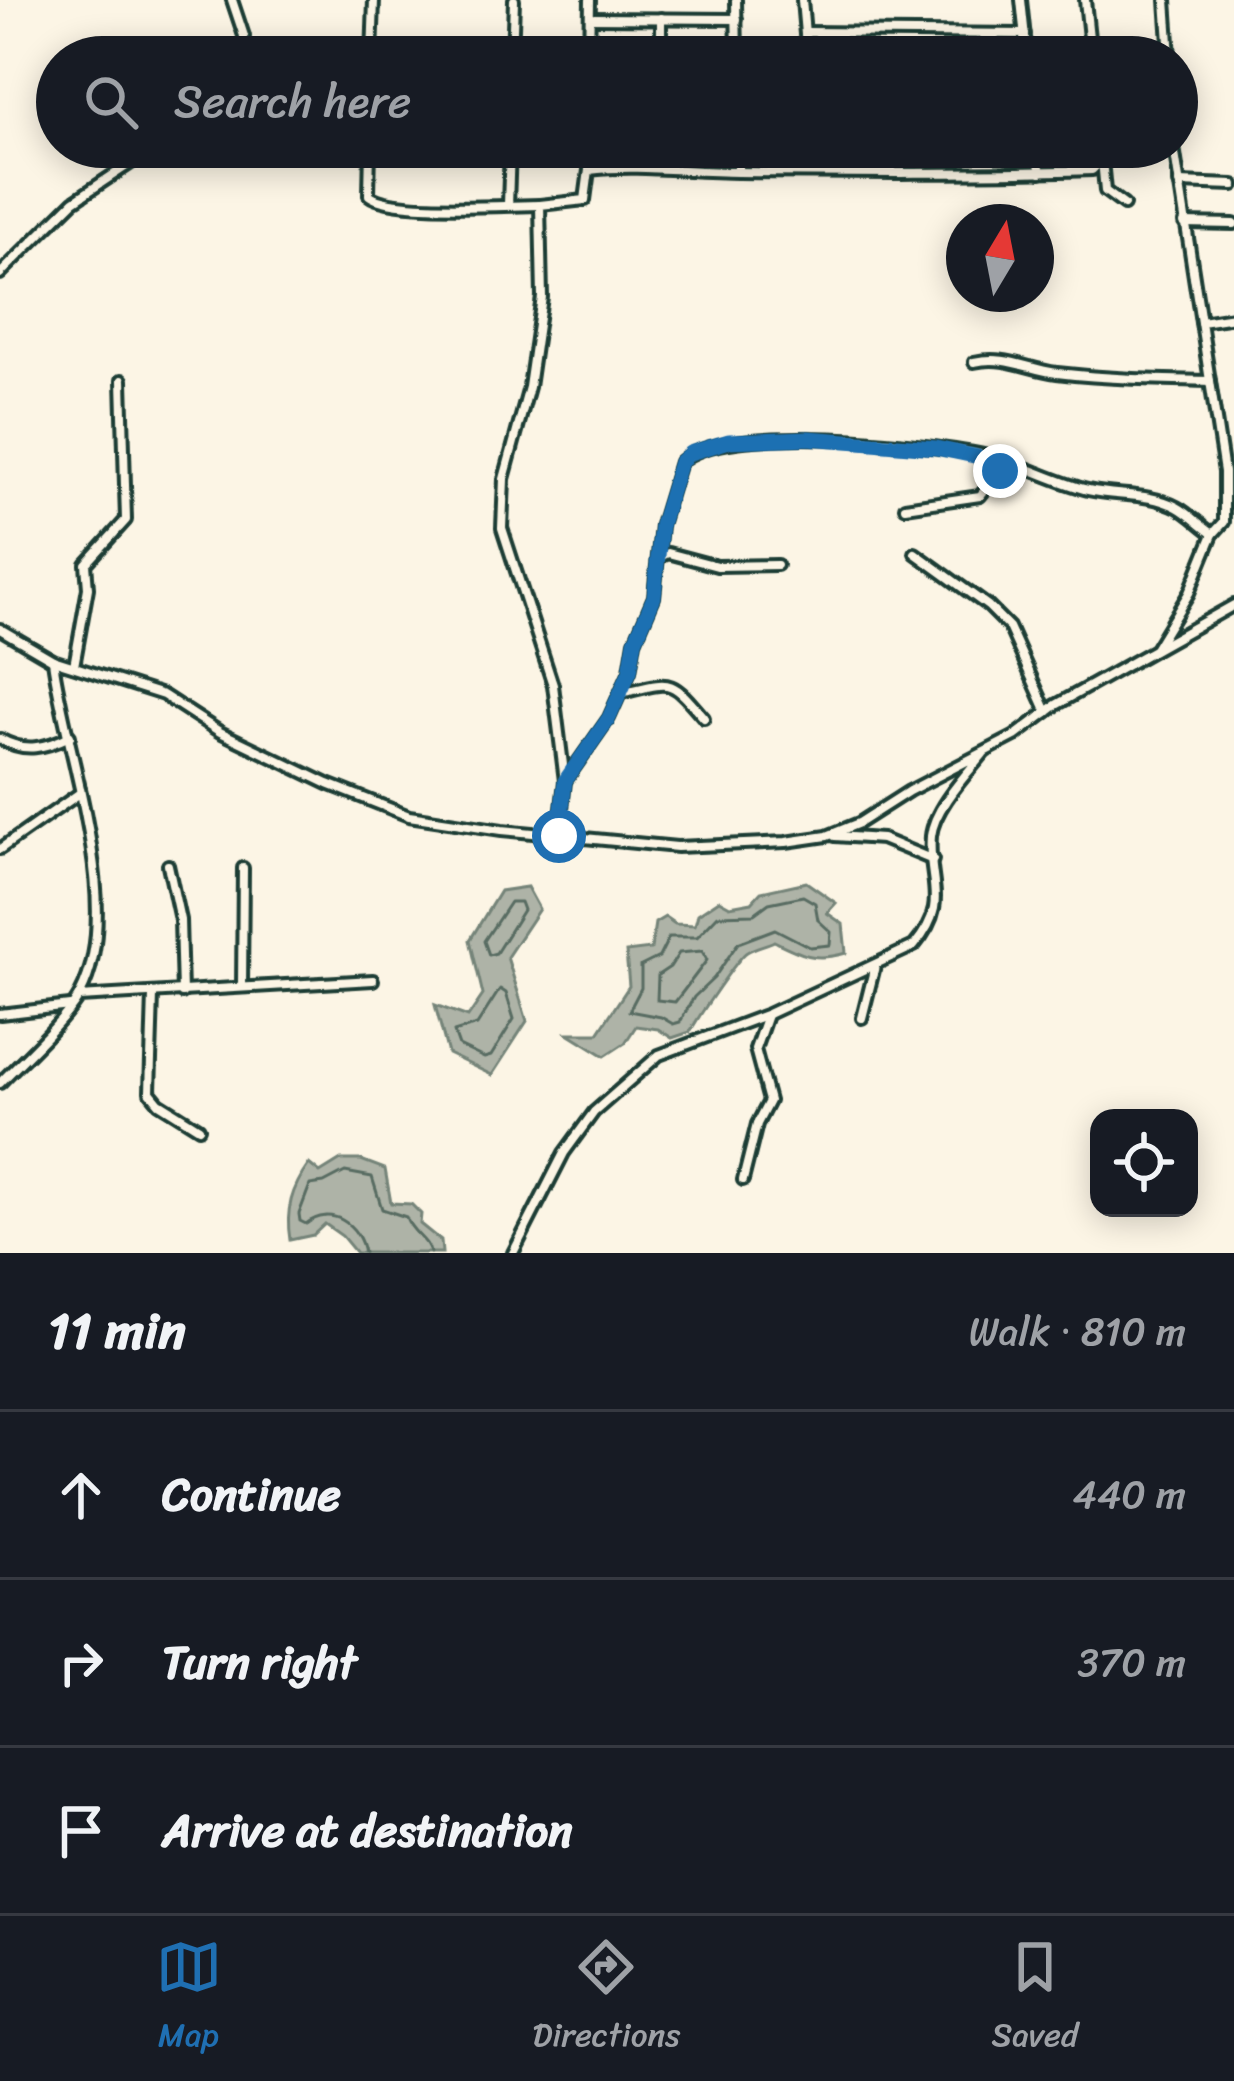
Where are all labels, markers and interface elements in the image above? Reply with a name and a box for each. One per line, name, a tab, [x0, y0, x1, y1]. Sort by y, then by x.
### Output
search box	[36, 36, 1198, 168]
text: Search here	[174, 62, 411, 142]
icon: search	[78, 69, 144, 135]
north arrow	[946, 204, 1054, 312]
route end	[973, 444, 1027, 498]
route start	[532, 809, 586, 863]
map controls	[1090, 1109, 1198, 1217]
button: locate	[1090, 1109, 1198, 1217]
text: 11 min	[48, 1286, 186, 1376]
text: Walk · 810 m	[969, 1297, 1186, 1366]
text: Continue	[162, 1455, 341, 1535]
text: 440 m	[1073, 1460, 1186, 1529]
icon: ahead	[48, 1462, 114, 1528]
text: Turn right	[162, 1623, 357, 1703]
text: 370 m	[1078, 1628, 1186, 1697]
icon: right	[48, 1630, 114, 1696]
text: Arrive at destination	[162, 1791, 572, 1871]
icon: arrive	[48, 1798, 114, 1864]
tab: Map	[156, 1934, 222, 2064]
tab: Directions	[533, 1934, 680, 2064]
tab: Saved	[991, 1934, 1078, 2064]

